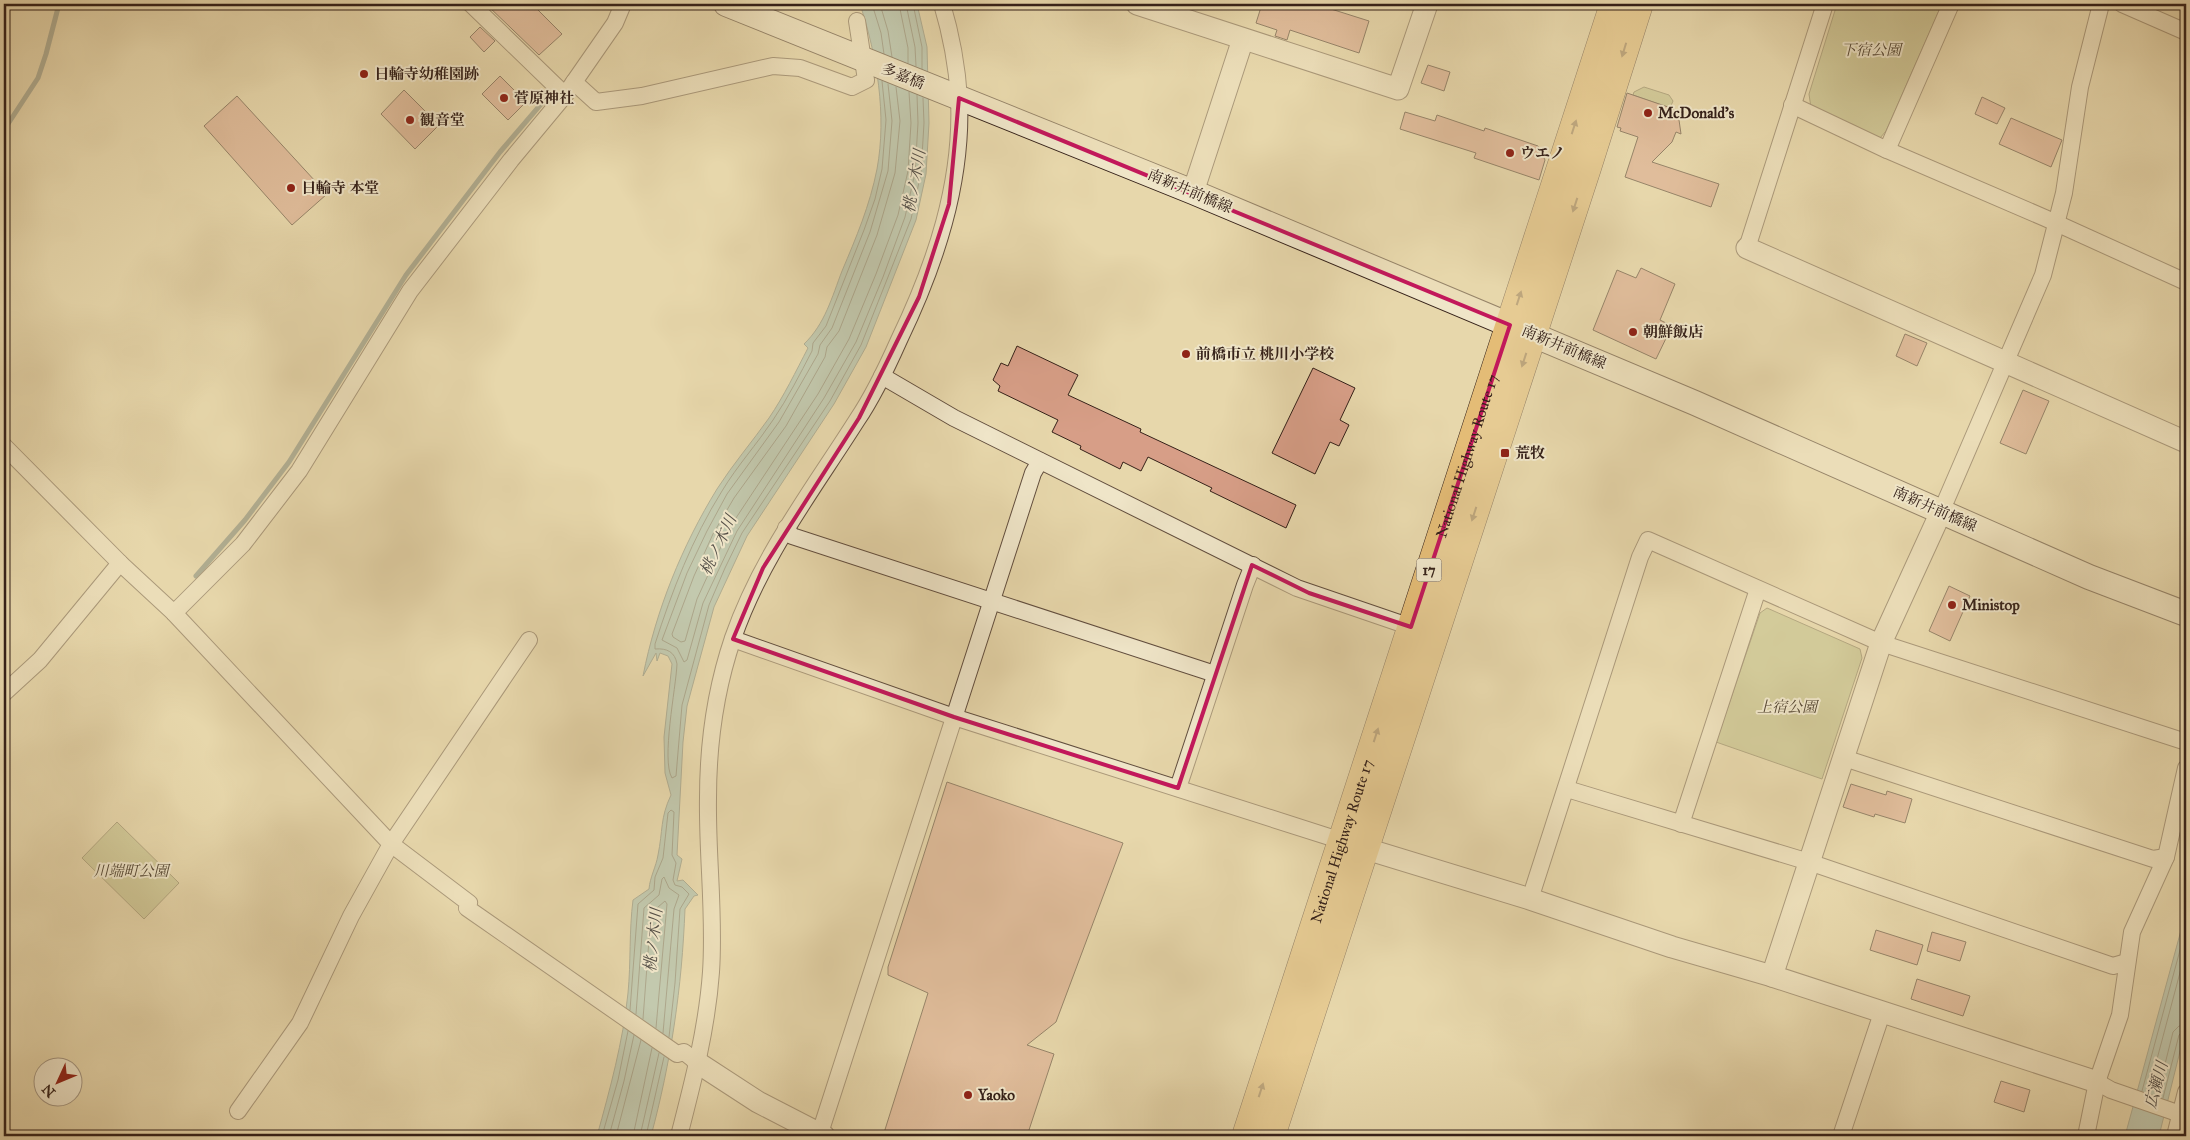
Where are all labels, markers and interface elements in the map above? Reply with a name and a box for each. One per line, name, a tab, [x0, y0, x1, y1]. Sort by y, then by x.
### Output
park label: 下宿公園	[1841, 41, 1904, 59]
one-way arrow	[1620, 43, 1628, 58]
street label: 多嘉橋	[879, 59, 927, 93]
place label: 日輪寺幼稚園跡	[374, 65, 479, 83]
marker: 日輪寺幼稚園跡	[358, 68, 370, 80]
place label: 菅原神社	[514, 89, 574, 107]
marker: 菅原神社	[498, 92, 510, 104]
place label: McDonald's	[1658, 104, 1735, 122]
marker: McDonald's	[1642, 107, 1654, 119]
place label: 観音堂	[420, 111, 465, 129]
marker: 観音堂	[404, 114, 416, 126]
one-way arrow	[1570, 119, 1578, 134]
place label: ウエノ	[1520, 144, 1565, 162]
water label: 桃ノ木川	[899, 146, 929, 214]
marker: ウエノ	[1504, 147, 1516, 159]
street label: 南新井前橋線	[1145, 165, 1235, 217]
place label: 日輪寺 本堂	[301, 179, 379, 197]
marker: 日輪寺 本堂	[285, 182, 297, 194]
one-way arrow	[1571, 198, 1578, 213]
one-way arrow	[1515, 291, 1523, 306]
street label: 南新井前橋線	[1519, 321, 1609, 373]
place label: 朝鮮飯店	[1643, 323, 1703, 341]
marker: 朝鮮飯店	[1627, 326, 1639, 338]
place label: 前橋市立 桃川小学校	[1196, 345, 1334, 363]
marker: 前橋市立 桃川小学校	[1180, 348, 1192, 360]
one-way arrow	[1520, 352, 1528, 367]
street label: National Highway Route 17	[1432, 372, 1502, 540]
place label: 荒牧	[1515, 444, 1545, 462]
marker: 荒牧	[1499, 447, 1511, 459]
street label: 南新井前橋線	[1890, 482, 1980, 536]
one-way arrow	[1470, 507, 1478, 522]
water label: 桃ノ木川	[696, 510, 741, 578]
road number: 17	[1416, 558, 1442, 582]
place label: Ministop	[1962, 596, 2020, 615]
marker: Ministop	[1946, 599, 1958, 611]
park label: 上宿公園	[1757, 698, 1820, 716]
one-way arrow	[1373, 728, 1380, 743]
street label: National Highway Route 17	[1307, 757, 1377, 925]
park label: 川端町公園	[93, 862, 171, 880]
water label: 桃ノ木川	[640, 905, 666, 973]
water label: 広瀬川	[2141, 1057, 2172, 1111]
north arrow	[32, 1058, 82, 1108]
text: N	[39, 1080, 59, 1101]
one-way arrow	[1257, 1082, 1265, 1097]
place label: Yaoko	[977, 1086, 1015, 1104]
marker: Yaoko	[962, 1089, 974, 1101]

